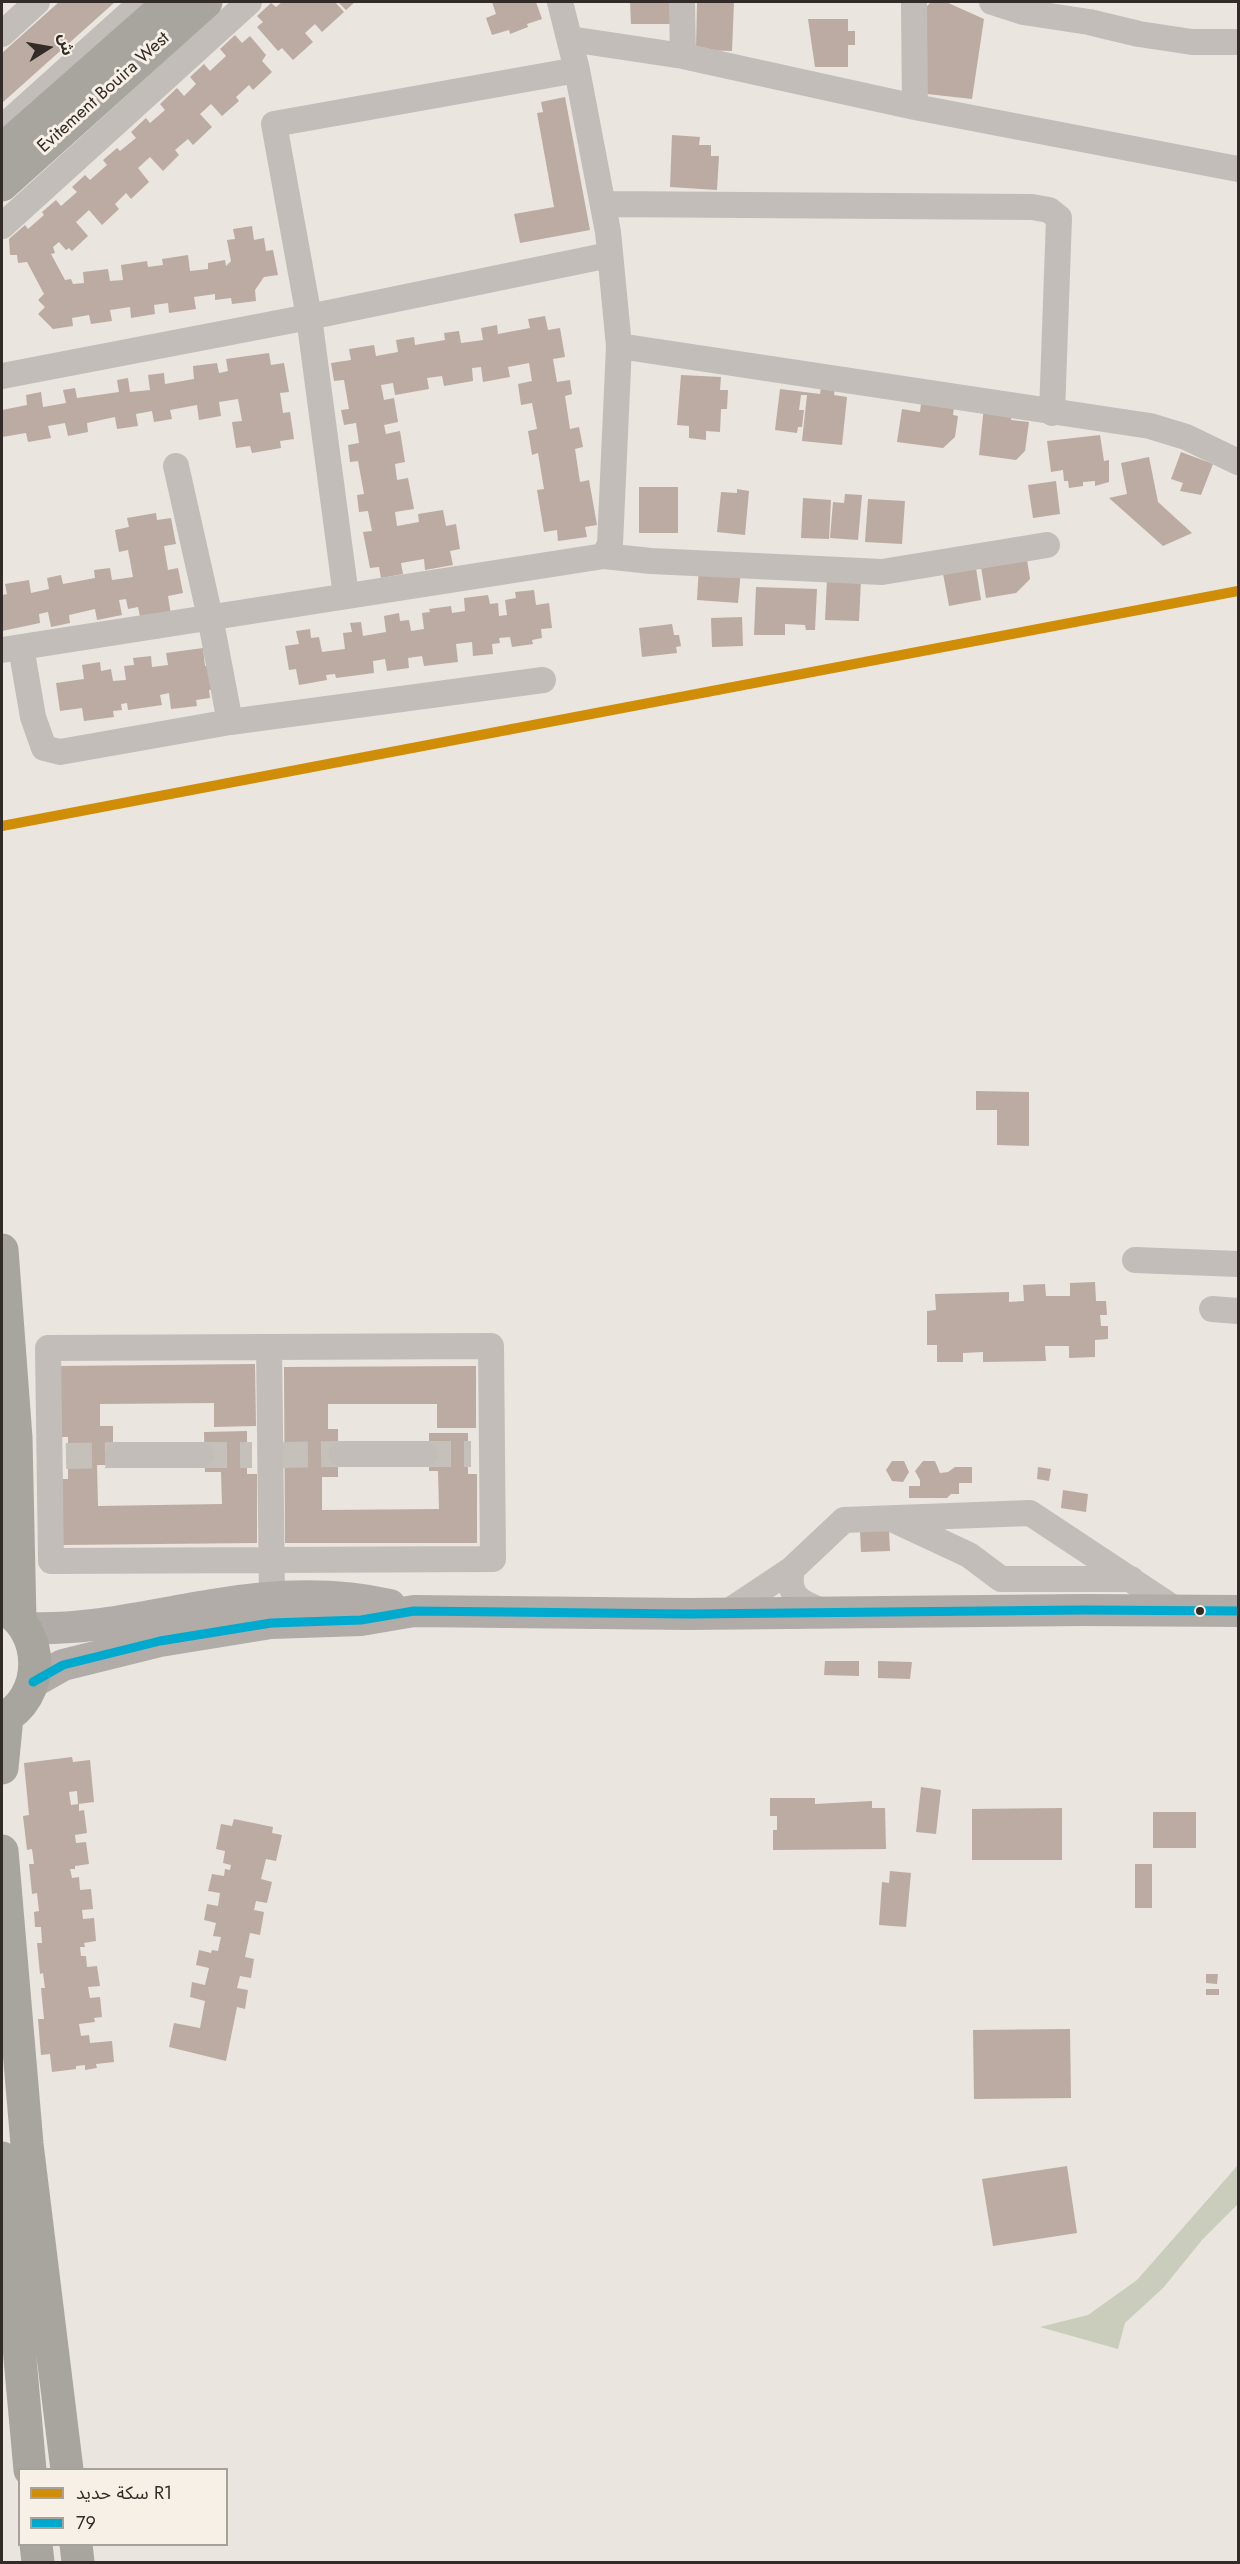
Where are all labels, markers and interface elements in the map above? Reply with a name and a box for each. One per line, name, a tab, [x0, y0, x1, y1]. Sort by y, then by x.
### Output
north arrow	[18, 18, 78, 78]
street label: Evitement Bouira West	[34, 28, 174, 158]
text: ش	[53, 32, 80, 57]
unlabelled marker	[1194, 1605, 1206, 1617]
legend	[18, 2468, 228, 2546]
text: سكة حديد R1	[76, 2480, 172, 2506]
text: 79	[76, 2510, 96, 2536]

